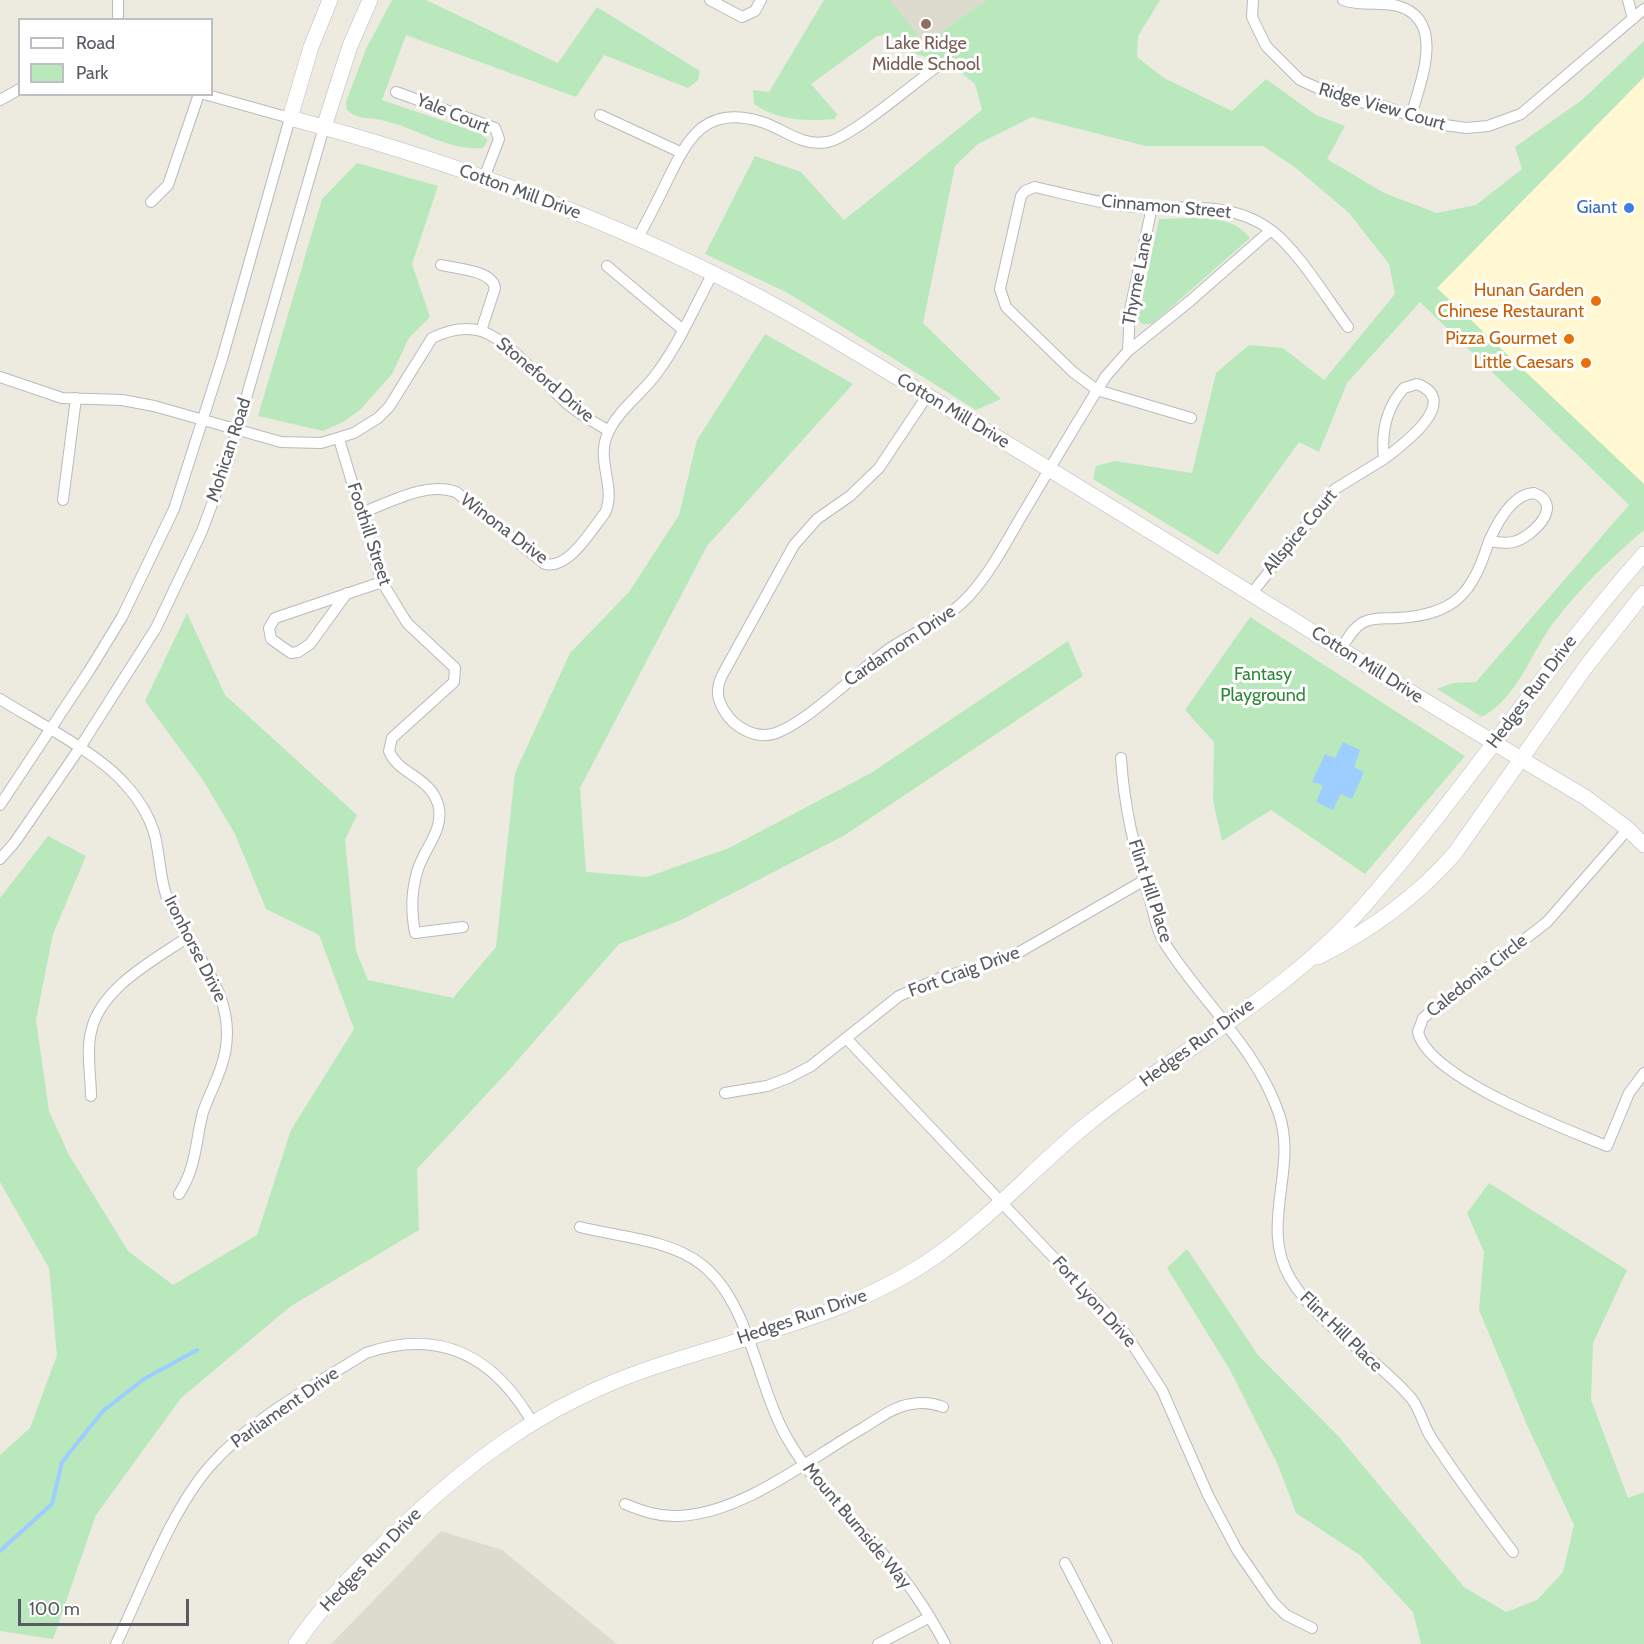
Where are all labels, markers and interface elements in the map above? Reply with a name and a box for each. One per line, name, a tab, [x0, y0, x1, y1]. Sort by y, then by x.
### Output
marker: Lake Ridge Middle School	[919, 17, 933, 31]
legend	[18, 18, 213, 96]
text: Road	[76, 32, 115, 54]
place label: Lake Ridge Middle School	[872, 33, 980, 76]
text: Park	[76, 62, 108, 84]
street label: Ridge View Court	[1316, 79, 1448, 135]
street label: Yale Court	[413, 90, 493, 138]
street label: Cotton Mill Drive	[456, 160, 584, 224]
street label: Cinnamon Street	[1100, 191, 1232, 223]
place label: Giant	[1577, 197, 1617, 219]
marker: Giant	[1622, 201, 1636, 215]
street label: Thyme Lane	[1118, 231, 1158, 327]
place label: Hunan Garden Chinese Restaurant	[1438, 280, 1584, 322]
marker: Hunan Garden Chinese Restaurant	[1589, 294, 1603, 308]
place label: Pizza Gourmet	[1445, 328, 1557, 350]
marker: Pizza Gourmet	[1562, 332, 1576, 346]
street label: Stoneford Drive	[492, 333, 598, 427]
place label: Little Caesars	[1473, 352, 1574, 374]
marker: Little Caesars	[1579, 356, 1593, 370]
street label: Cotton Mill Drive	[893, 369, 1013, 453]
street label: Mohican Road	[202, 395, 256, 505]
street label: Foothill Street	[342, 480, 396, 588]
street label: Allspice Court	[1258, 485, 1342, 579]
street label: Winona Drive	[456, 489, 552, 569]
street label: Cardamom Drive	[840, 601, 960, 691]
street label: Cotton Mill Drive	[1307, 622, 1427, 708]
street label: Hedges Run Drive	[1482, 631, 1582, 753]
park label: Fantasy Playground	[1220, 664, 1306, 706]
street label: Flint Hill Place	[1123, 837, 1177, 945]
street label: Ironhorse Drive	[159, 892, 231, 1006]
street label: Caledonia Circle	[1422, 930, 1532, 1022]
street label: Fort Craig Drive	[905, 942, 1023, 1002]
street label: Hedges Run Drive	[1136, 994, 1258, 1092]
street label: Fort Lyon Drive	[1047, 1252, 1141, 1352]
street label: Hedges Run Drive	[734, 1285, 870, 1349]
street label: Flint Hill Place	[1295, 1287, 1387, 1377]
street label: Parliament Drive	[227, 1363, 343, 1453]
street label: Mount Burnside Way	[798, 1459, 916, 1593]
street label: Hedges Run Drive	[316, 1504, 426, 1616]
scale bar	[21, 1587, 192, 1625]
text: 100 m	[29, 1598, 80, 1620]

